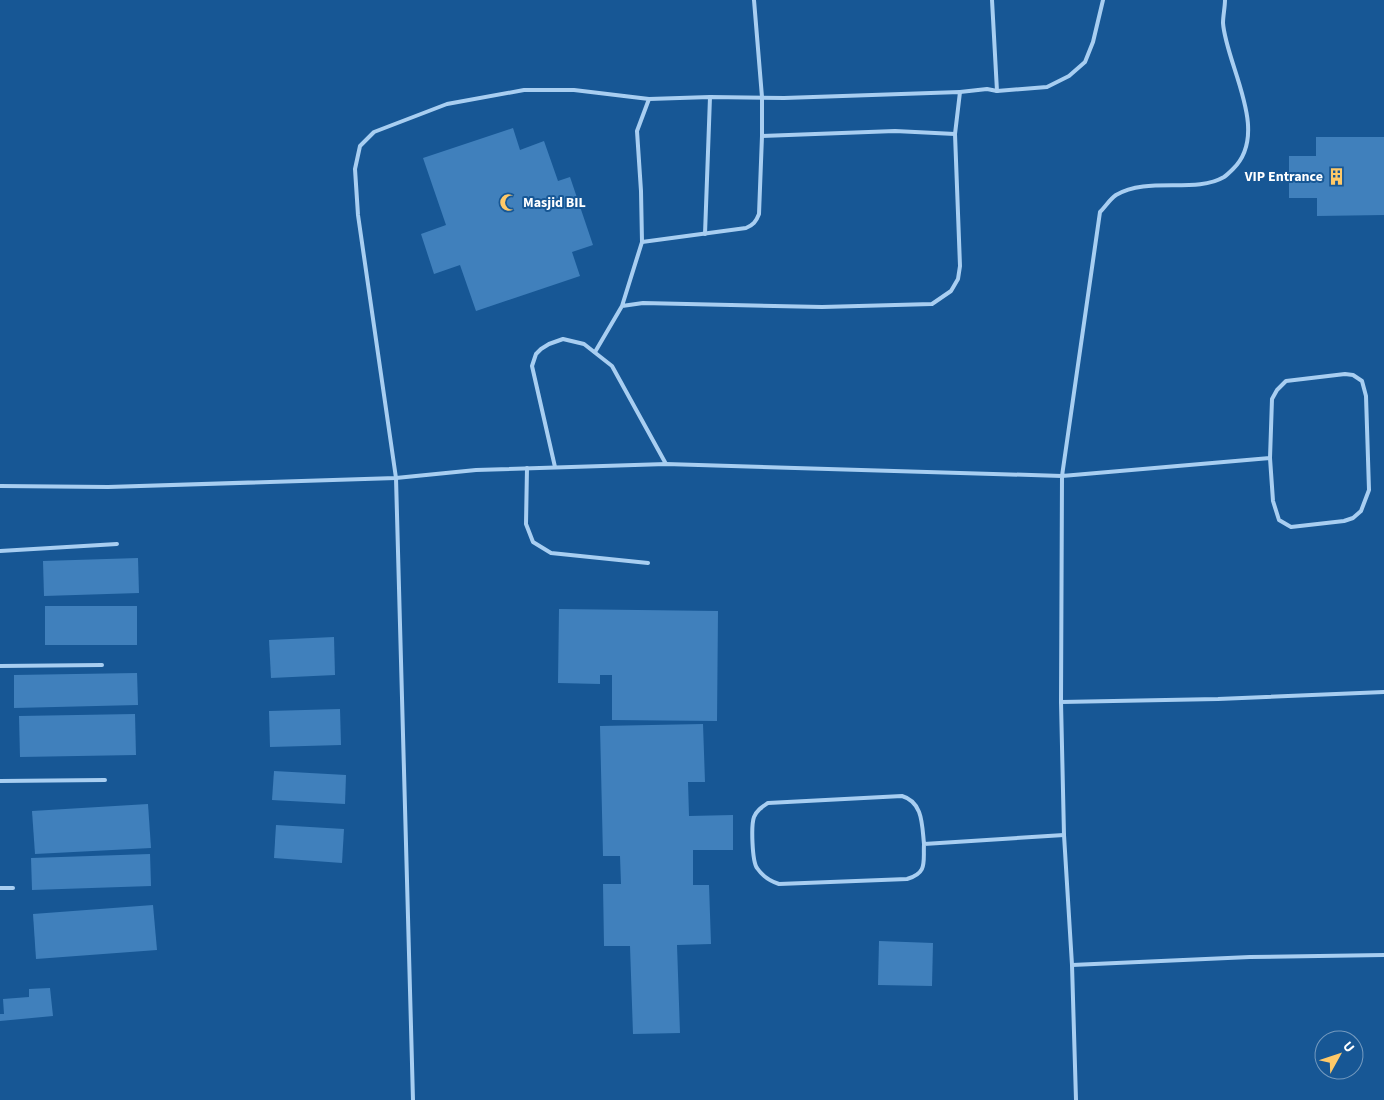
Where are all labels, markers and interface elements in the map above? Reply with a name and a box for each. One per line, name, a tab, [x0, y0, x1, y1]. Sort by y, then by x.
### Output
place label: VIP Entrance	[1244, 167, 1323, 187]
building icon: VIP Entrance	[1327, 167, 1347, 187]
mosque icon: Masjid BIL	[499, 193, 519, 213]
place label: Masjid BIL	[523, 193, 586, 213]
north arrow	[1314, 1030, 1364, 1080]
text: U	[1338, 1037, 1359, 1057]

